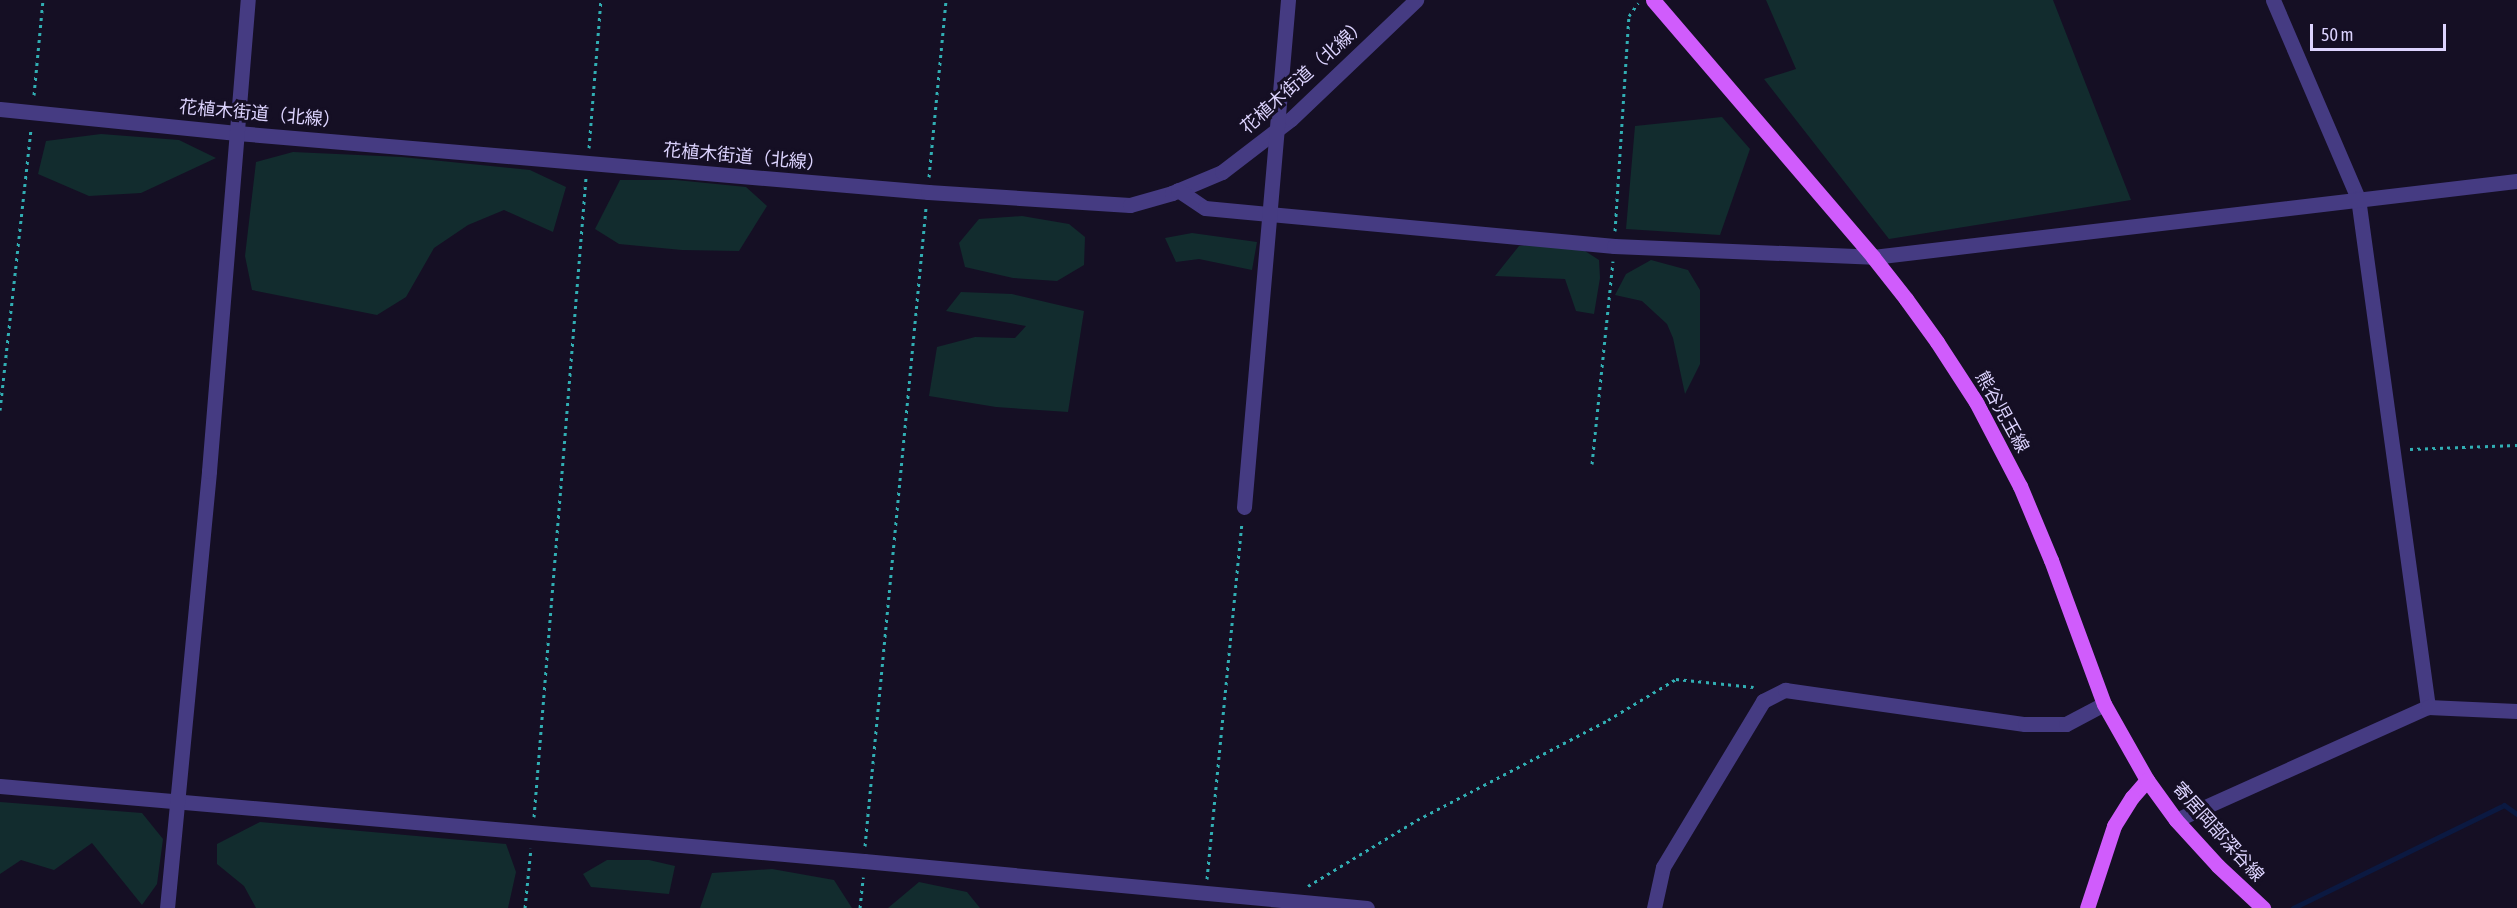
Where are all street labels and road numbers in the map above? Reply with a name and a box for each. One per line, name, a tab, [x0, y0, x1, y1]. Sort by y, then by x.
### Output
street label: 花植木街道（北線）	[1237, 14, 1371, 138]
street label: 花植木街道（北線）	[178, 96, 342, 132]
street label: 花植木街道（北線）	[662, 139, 826, 175]
street label: 熊谷児玉線	[1971, 367, 2033, 457]
street label: 寄居岡部深谷線	[2168, 778, 2268, 886]

